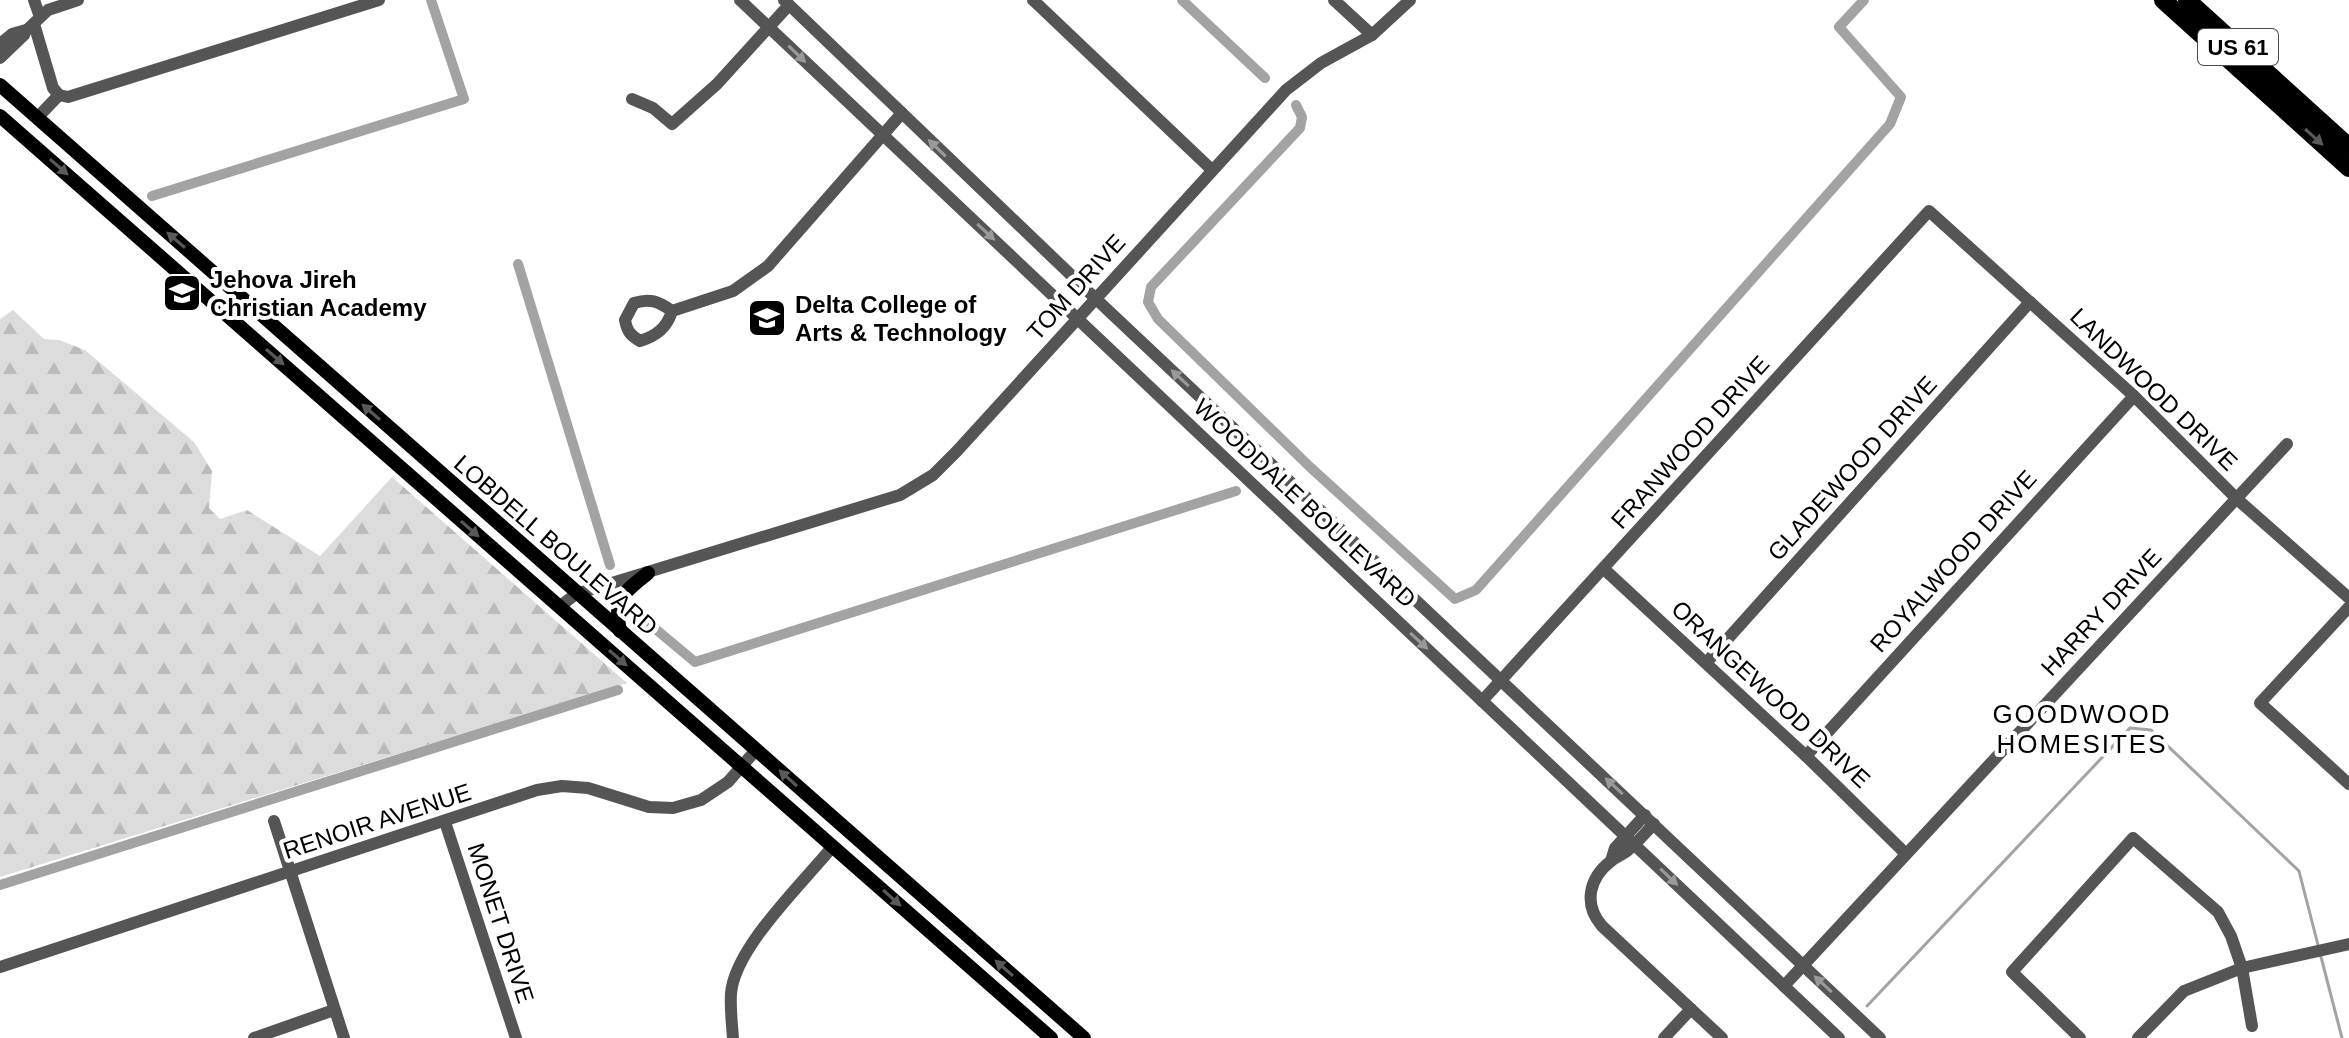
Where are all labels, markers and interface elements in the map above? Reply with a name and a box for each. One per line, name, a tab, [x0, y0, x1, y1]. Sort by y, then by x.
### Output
road number: US 61	[2198, 29, 2278, 65]
one-way arrow	[787, 44, 806, 62]
one-way arrow	[2304, 128, 2324, 145]
one-way arrow	[928, 139, 947, 157]
one-way arrow	[49, 158, 68, 176]
one-way arrow	[976, 223, 995, 241]
street label: TOM DRIVE	[1022, 229, 1130, 345]
one-way arrow	[166, 232, 186, 249]
place label: Jehova Jireh Christian Academy	[210, 266, 427, 321]
school or university icon: Jehova Jireh Christian Academy	[161, 272, 203, 314]
place label: Delta College of Arts & Technology	[795, 291, 1007, 346]
school or university icon: Delta College of Arts & Technology	[746, 297, 788, 339]
street label: LANDWOOD DRIVE	[2065, 302, 2243, 476]
one-way arrow	[265, 348, 284, 366]
street label: FRANWOOD DRIVE	[1605, 350, 1775, 534]
one-way arrow	[1171, 369, 1190, 387]
street label: GLADEWOOD DRIVE	[1762, 370, 1942, 566]
street label: WOODDALE BOULEVARD	[1189, 393, 1421, 613]
one-way arrow	[362, 404, 382, 421]
street label: LOBDELL BOULEVARD	[449, 449, 663, 641]
street label: ROYALWOOD DRIVE	[1864, 465, 2042, 657]
one-way arrow	[460, 520, 480, 537]
street label: HARRY DRIVE	[2035, 543, 2167, 681]
street label: ORANGEWOOD DRIVE	[1666, 595, 1876, 793]
one-way arrow	[1409, 631, 1428, 649]
one-way arrow	[608, 649, 628, 666]
district label: GOODWOOD HOMESITES	[1992, 699, 2172, 759]
one-way arrow	[778, 770, 797, 788]
street label: RENOIR AVENUE	[280, 778, 474, 864]
one-way arrow	[1605, 778, 1624, 796]
street label: MONET DRIVE	[462, 840, 540, 1006]
one-way arrow	[1659, 867, 1678, 886]
one-way arrow	[882, 889, 901, 907]
one-way arrow	[995, 960, 1015, 977]
one-way arrow	[1814, 976, 1833, 994]

